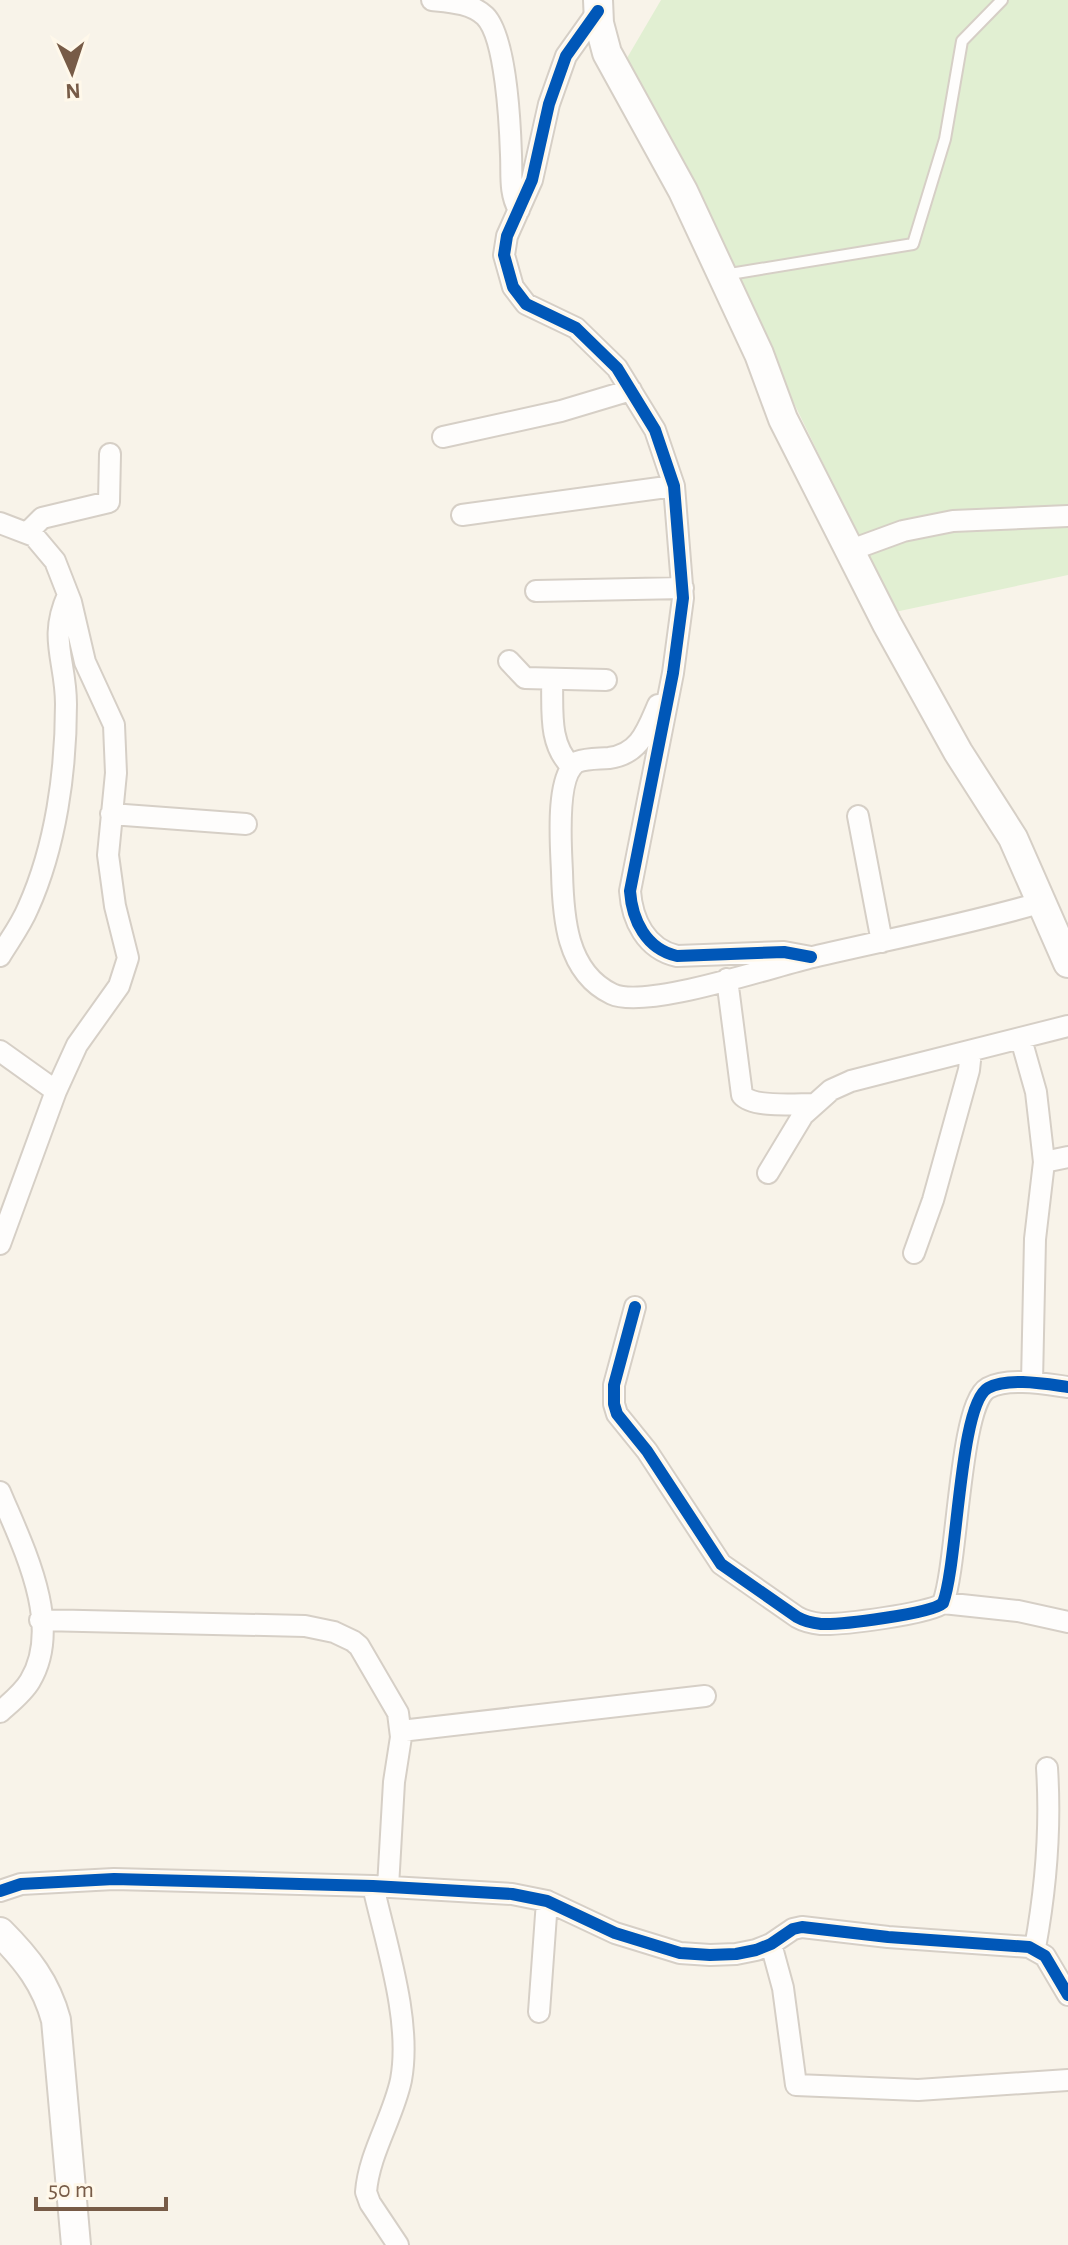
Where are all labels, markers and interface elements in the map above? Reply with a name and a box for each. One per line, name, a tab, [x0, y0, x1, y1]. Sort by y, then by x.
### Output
north arrow	[32, 32, 112, 112]
text: N	[65, 80, 81, 102]
scale bar	[36, 2161, 166, 2211]
text: 50 m	[48, 2178, 94, 2202]

